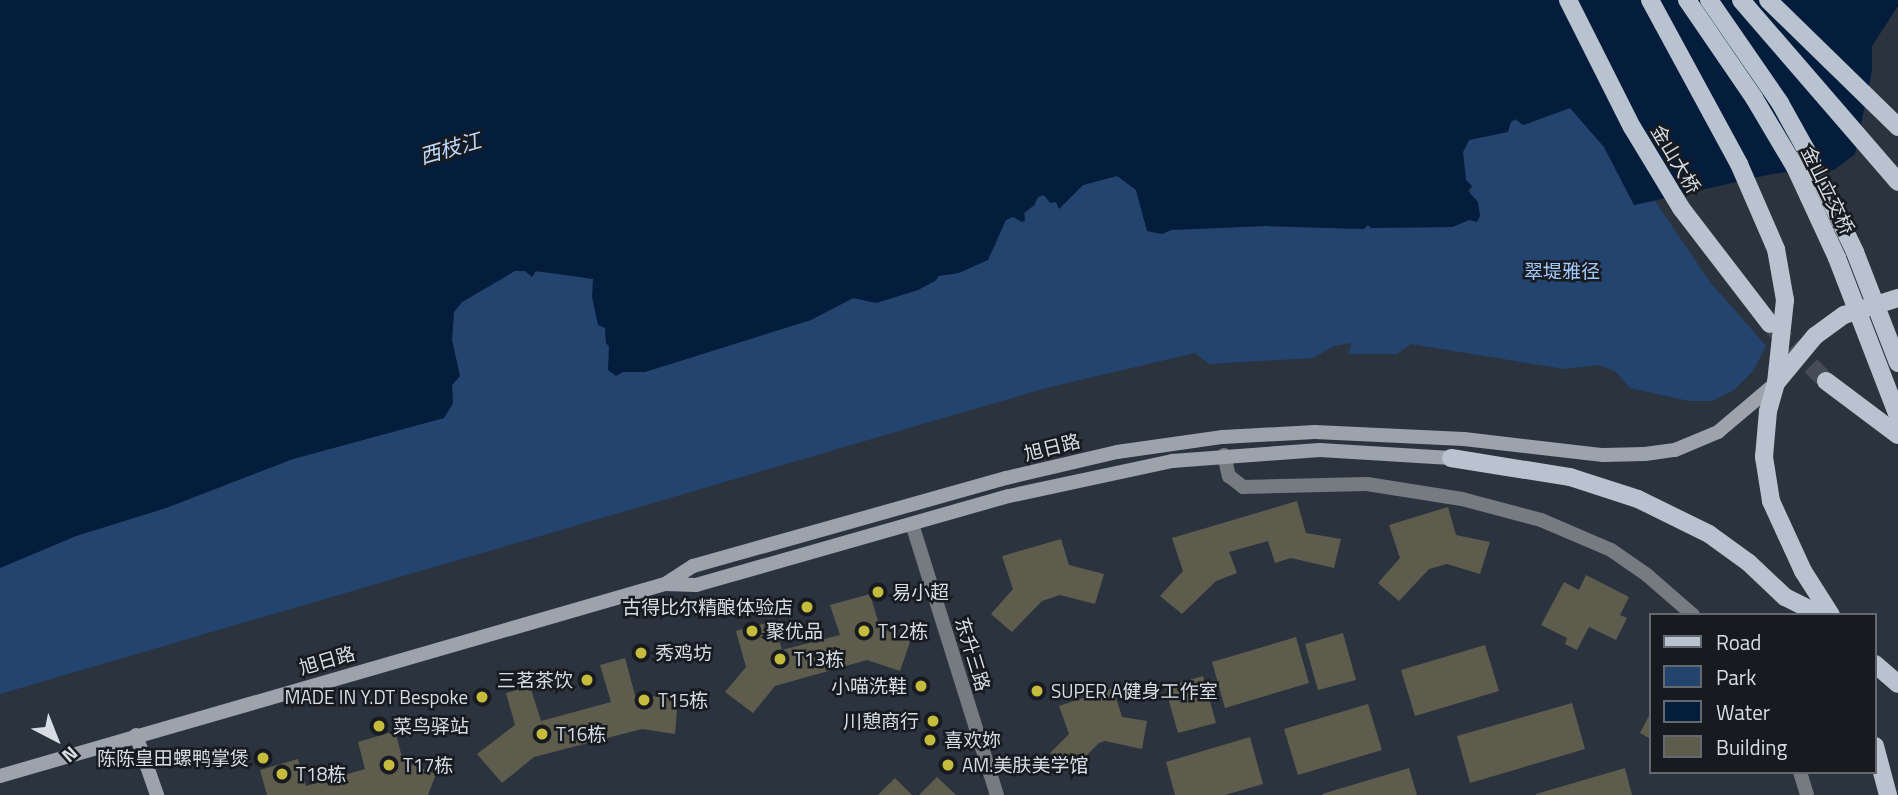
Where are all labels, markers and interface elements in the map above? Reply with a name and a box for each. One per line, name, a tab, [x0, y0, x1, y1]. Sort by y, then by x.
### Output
street label: 金山大桥	[1647, 121, 1705, 197]
water label: 西枝江	[416, 127, 484, 169]
street label: 金山立交桥	[1797, 142, 1859, 238]
park label: 翠堤雅径	[1524, 260, 1600, 282]
street label: 旭日路	[1022, 429, 1082, 465]
place label: 易小超	[892, 581, 949, 603]
marker: 易小超	[870, 584, 886, 600]
place label: 古得比尔精酿体验店	[622, 596, 793, 618]
marker: 古得比尔精酿体验店	[799, 599, 815, 615]
legend	[1650, 613, 1877, 774]
street label: 东升三路	[951, 614, 995, 694]
place label: 聚优品	[766, 620, 823, 642]
place label: T12栋	[878, 620, 928, 642]
marker: 聚优品	[744, 623, 760, 639]
marker: T12栋	[856, 623, 872, 639]
text: Road	[1716, 626, 1761, 658]
street label: 旭日路	[296, 641, 358, 679]
place label: 秀鸡坊	[655, 642, 712, 664]
marker: 秀鸡坊	[633, 645, 649, 661]
place label: T13栋	[794, 648, 844, 670]
marker: T13栋	[772, 651, 788, 667]
text: Park	[1716, 661, 1756, 693]
place label: 三茗茶饮	[497, 669, 573, 691]
marker: 三茗茶饮	[579, 672, 595, 688]
place label: 小喵洗鞋	[831, 675, 907, 697]
marker: 小喵洗鞋	[913, 678, 929, 694]
place label: SUPER A健身工作室	[1051, 680, 1218, 702]
marker: SUPER A健身工作室	[1029, 683, 1045, 699]
place label: MADE IN Y.DT Bespoke	[285, 686, 468, 708]
marker: MADE IN Y.DT Bespoke	[474, 689, 490, 705]
place label: T15栋	[658, 689, 708, 711]
marker: T15栋	[636, 692, 652, 708]
text: Water	[1716, 696, 1770, 728]
north arrow	[21, 704, 91, 774]
place label: 川憩商行	[843, 710, 919, 732]
marker: 川憩商行	[925, 713, 941, 729]
place label: 菜鸟驿站	[393, 715, 469, 737]
marker: 菜鸟驿站	[371, 718, 387, 734]
place label: T16栋	[556, 723, 606, 745]
marker: T16栋	[534, 726, 550, 742]
place label: 喜欢妳	[944, 729, 1001, 751]
text: Building	[1716, 731, 1787, 763]
marker: 喜欢妳	[922, 732, 938, 748]
text: N	[56, 740, 85, 770]
place label: 陈陈皇田螺鸭掌煲	[97, 747, 249, 769]
marker: 陈陈皇田螺鸭掌煲	[255, 750, 271, 766]
place label: T17栋	[403, 754, 453, 776]
place label: AM.美肤美学馆	[962, 754, 1088, 776]
marker: T17栋	[381, 757, 397, 773]
marker: AM.美肤美学馆	[940, 757, 956, 773]
place label: T18栋	[296, 763, 346, 785]
marker: T18栋	[274, 766, 290, 782]

